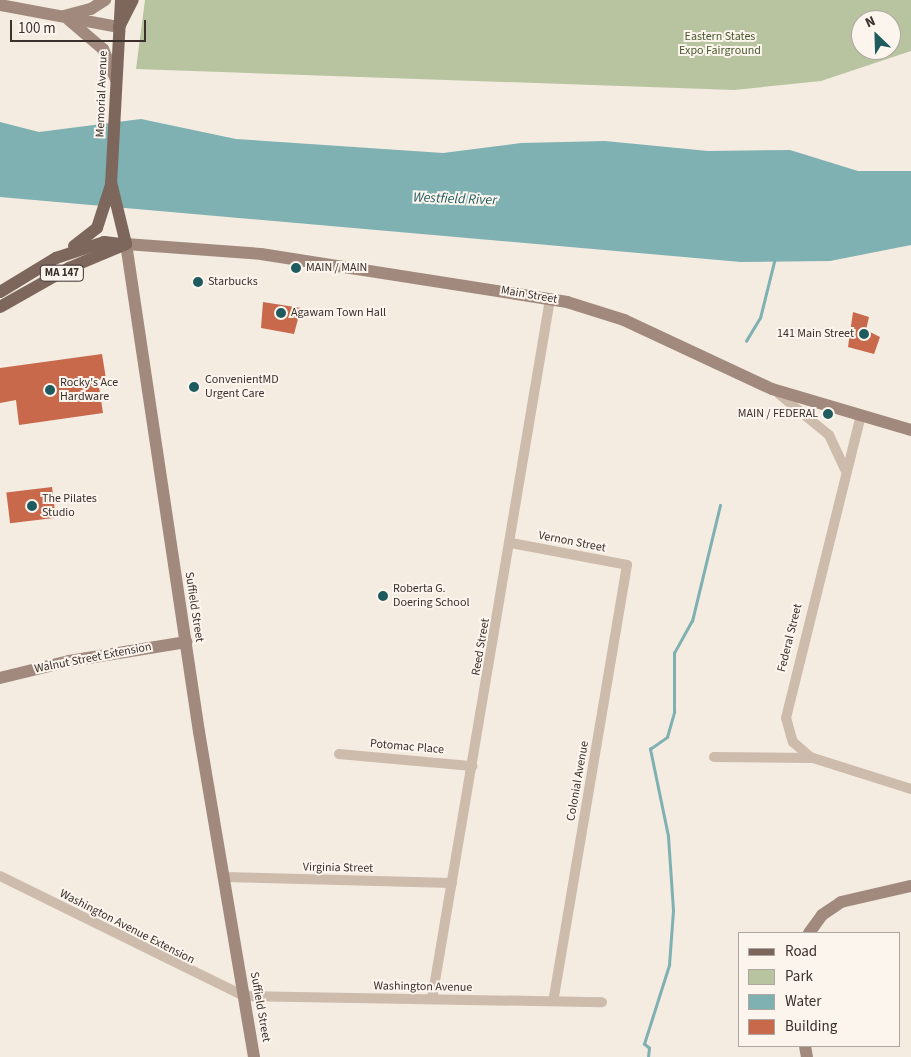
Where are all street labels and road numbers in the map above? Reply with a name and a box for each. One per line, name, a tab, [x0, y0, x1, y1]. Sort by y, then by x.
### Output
street label: Memorial Avenue	[93, 50, 111, 138]
road number: MA 147	[40, 264, 84, 282]
street label: Main Street	[500, 283, 558, 307]
street label: Vernon Street	[537, 528, 607, 556]
street label: Suffield Street	[181, 571, 207, 643]
street label: Federal Street	[775, 602, 805, 674]
street label: Reed Street	[469, 617, 493, 677]
street label: Walnut Street Extension	[33, 640, 153, 676]
street label: Potomac Place	[369, 737, 445, 757]
street label: Colonial Avenue	[564, 740, 592, 822]
street label: Virginia Street	[303, 860, 373, 876]
street label: Washington Avenue Extension	[57, 887, 197, 967]
street label: Suffield Street	[247, 971, 273, 1043]
street label: Washington Avenue	[374, 979, 472, 995]

